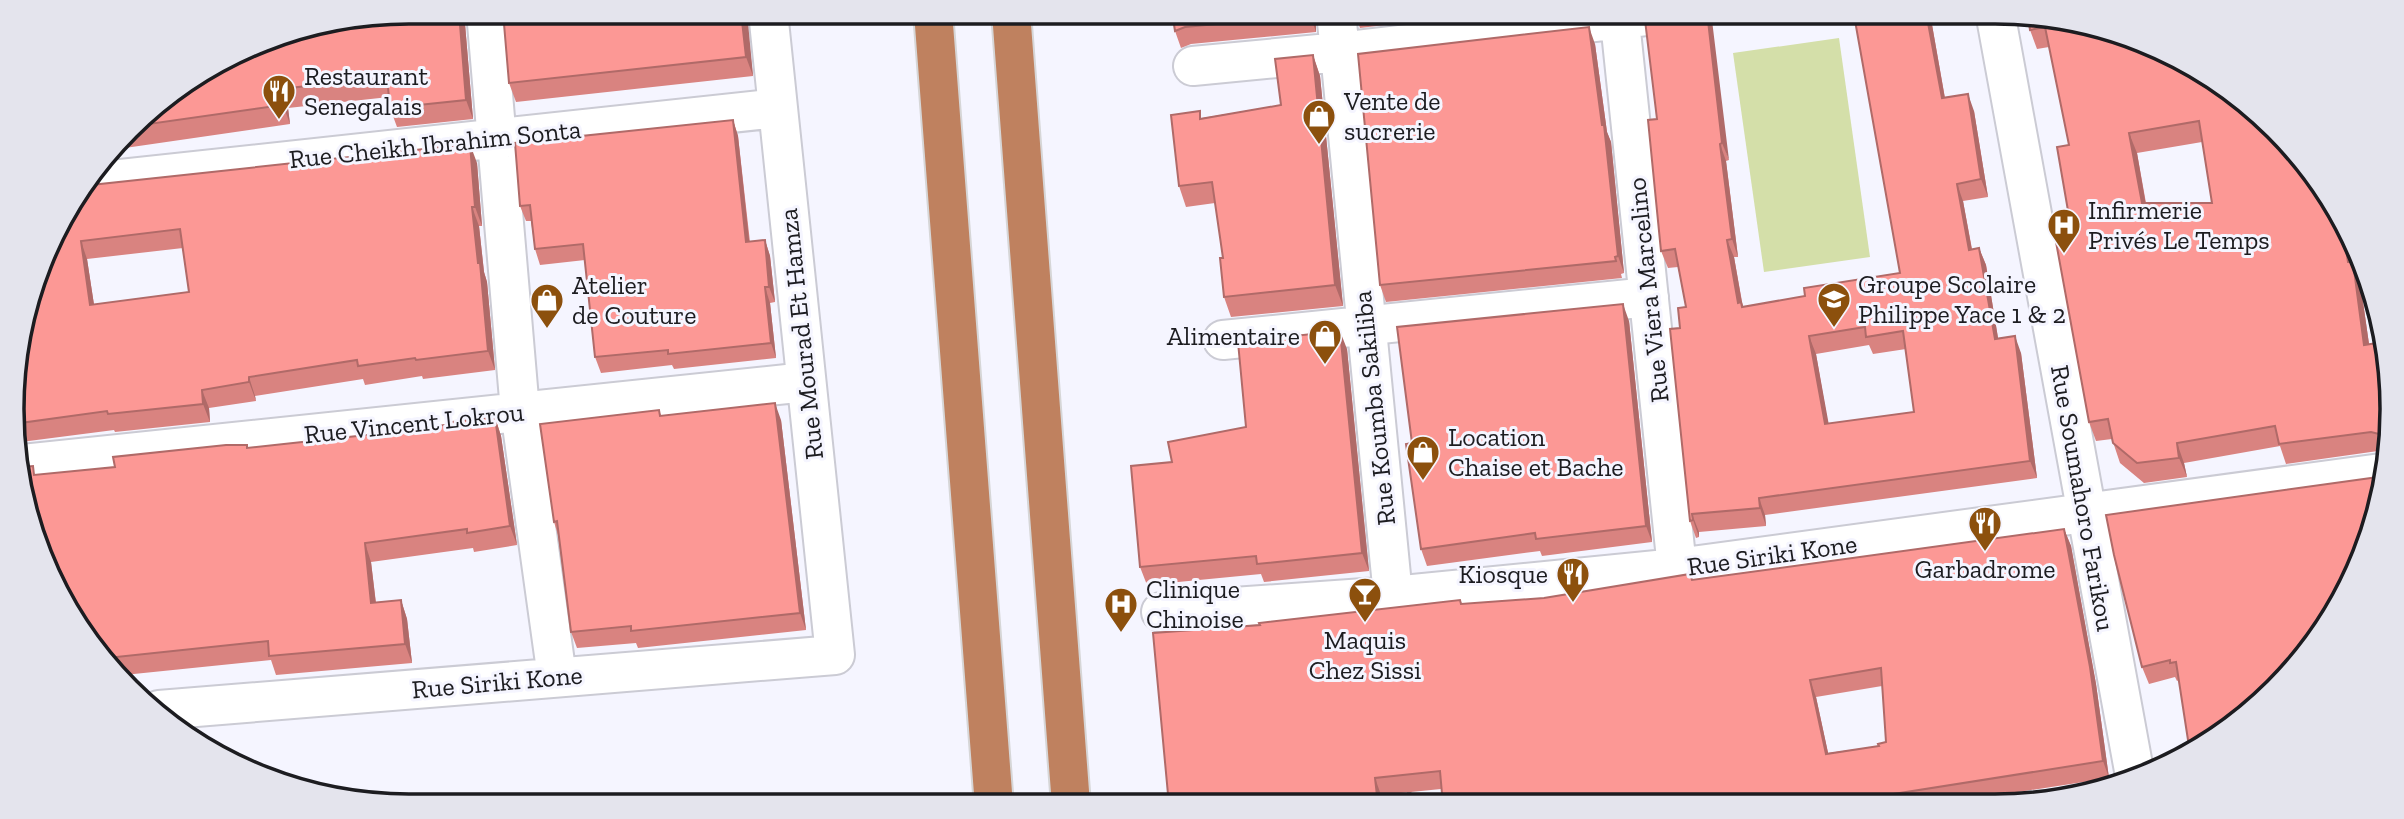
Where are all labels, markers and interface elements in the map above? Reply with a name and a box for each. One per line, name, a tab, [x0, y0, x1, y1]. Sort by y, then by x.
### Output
place label: Restaurant Senegalais	[304, 60, 429, 122]
restaurant icon: Restaurant Senegalais	[260, 72, 298, 121]
place label: Vente de sucrerie	[1343, 85, 1441, 147]
shop icon: Vente de sucrerie	[1300, 97, 1338, 146]
street label: Rue Cheikh Ibrahim Sonta	[287, 113, 583, 175]
street label: Rue Viera Marcelino	[1620, 176, 1676, 404]
place label: Infirmerie Privés Le Temps	[2088, 194, 2270, 256]
street label: Rue Mourad Et Hamza	[772, 206, 830, 461]
hospital icon: Infirmerie Privés Le Temps	[2045, 206, 2083, 255]
place label: Groupe Scolaire Philippe Yace 1 & 2	[1858, 268, 2066, 330]
place label: Atelier de Couture	[572, 269, 697, 331]
school or university icon: Groupe Scolaire Philippe Yace 1 & 2	[1815, 280, 1853, 329]
shop icon: Atelier de Couture	[528, 281, 566, 330]
street label: Rue Koumba Sakiliba	[1346, 289, 1402, 527]
shop icon: Alimentaire	[1306, 317, 1344, 366]
place label: Alimentaire	[1167, 320, 1300, 352]
street label: Rue Soumahoro Farikou	[2044, 363, 2122, 634]
street label: Rue Vincent Lokrou	[302, 395, 526, 450]
place label: Location Chaise et Bache	[1448, 421, 1624, 483]
shop icon: Location Chaise et Bache	[1404, 433, 1442, 482]
restaurant icon: Garbadrome	[1966, 504, 2004, 553]
street label: Rue Siriki Kone	[1685, 527, 1859, 583]
place label: Garbadrome	[1914, 553, 2056, 585]
restaurant icon: Kiosque	[1554, 555, 1592, 604]
place label: Kiosque	[1459, 558, 1548, 590]
place label: Clinique Chinoise	[1146, 573, 1244, 635]
bar icon: Maquis Chez Sissi	[1346, 575, 1384, 624]
hospital icon: Clinique Chinoise	[1102, 585, 1140, 634]
place label: Maquis Chez Sissi	[1309, 624, 1421, 686]
street label: Rue Siriki Kone	[410, 659, 584, 705]

